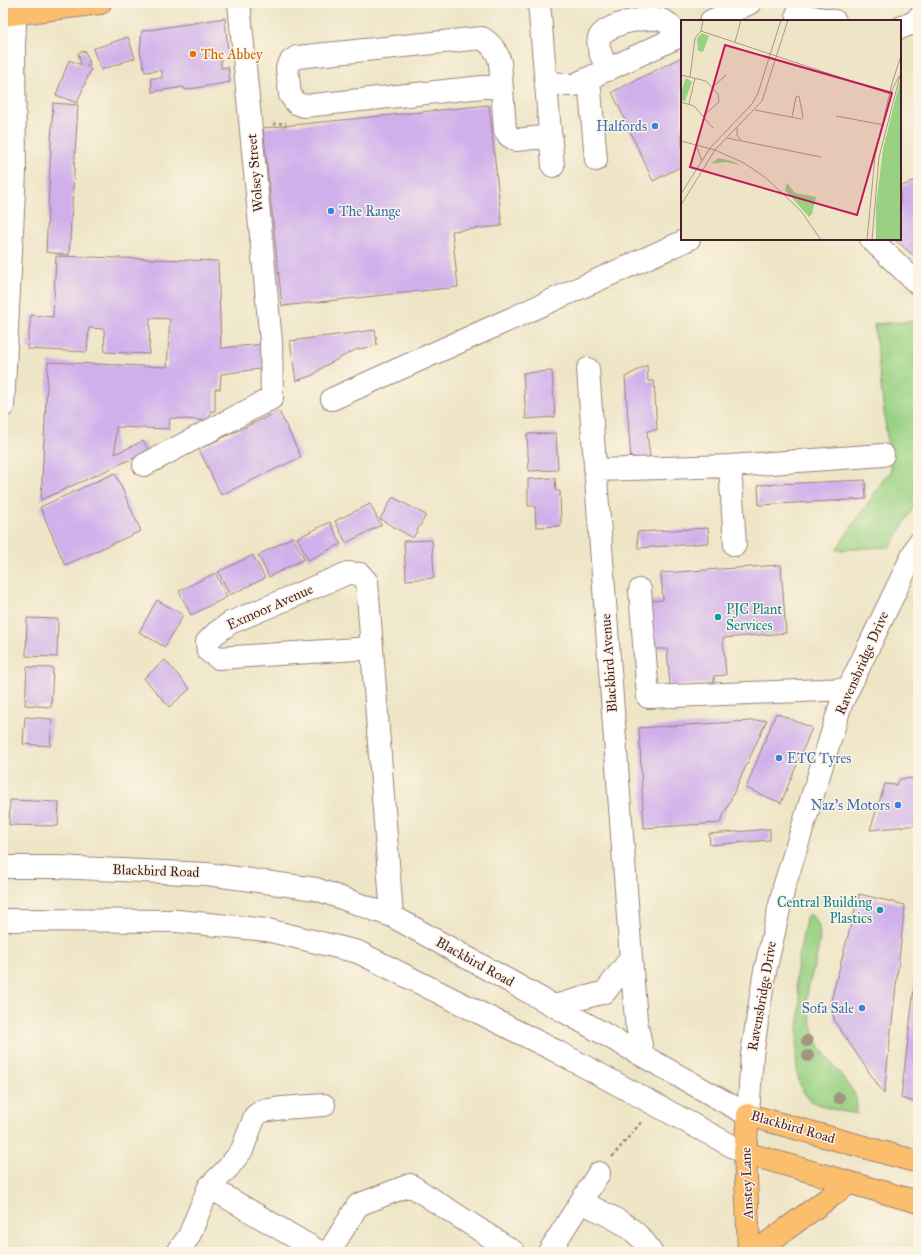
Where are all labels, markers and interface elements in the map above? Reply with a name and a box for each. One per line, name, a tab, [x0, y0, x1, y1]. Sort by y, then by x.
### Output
inset map	[681, 20, 901, 240]
place label: The Abbey	[201, 46, 263, 63]
marker: The Abbey	[188, 49, 198, 59]
place label: Halfords	[596, 118, 647, 135]
marker: Halfords	[650, 121, 660, 131]
street label: Wolsey Street	[243, 133, 267, 213]
place label: The Range	[339, 203, 401, 220]
marker: The Range	[326, 206, 336, 216]
street label: Exmoor Avenue	[224, 580, 316, 634]
place label: PJC Plant Services	[726, 601, 782, 634]
street label: Ravensbridge Drive	[832, 609, 892, 717]
marker: PJC Plant Services	[713, 612, 723, 622]
street label: Blackbird Avenue	[597, 613, 621, 713]
place label: ETC Tyres	[787, 750, 851, 767]
marker: ETC Tyres	[774, 753, 784, 763]
place label: Naz's Motors	[811, 797, 890, 814]
marker: Naz's Motors	[893, 800, 903, 810]
street label: Blackbird Road	[112, 861, 200, 881]
place label: Central Building Plastics	[777, 894, 872, 927]
marker: Central Building Plastics	[875, 905, 885, 915]
street label: Blackbird Road	[433, 933, 517, 991]
street label: Ravensbridge Drive	[744, 940, 780, 1052]
place label: Sofa Sale	[802, 1000, 854, 1017]
marker: Sofa Sale	[857, 1003, 867, 1013]
street label: Blackbird Road	[749, 1107, 837, 1147]
street label: Anstey Lane	[737, 1147, 757, 1220]

